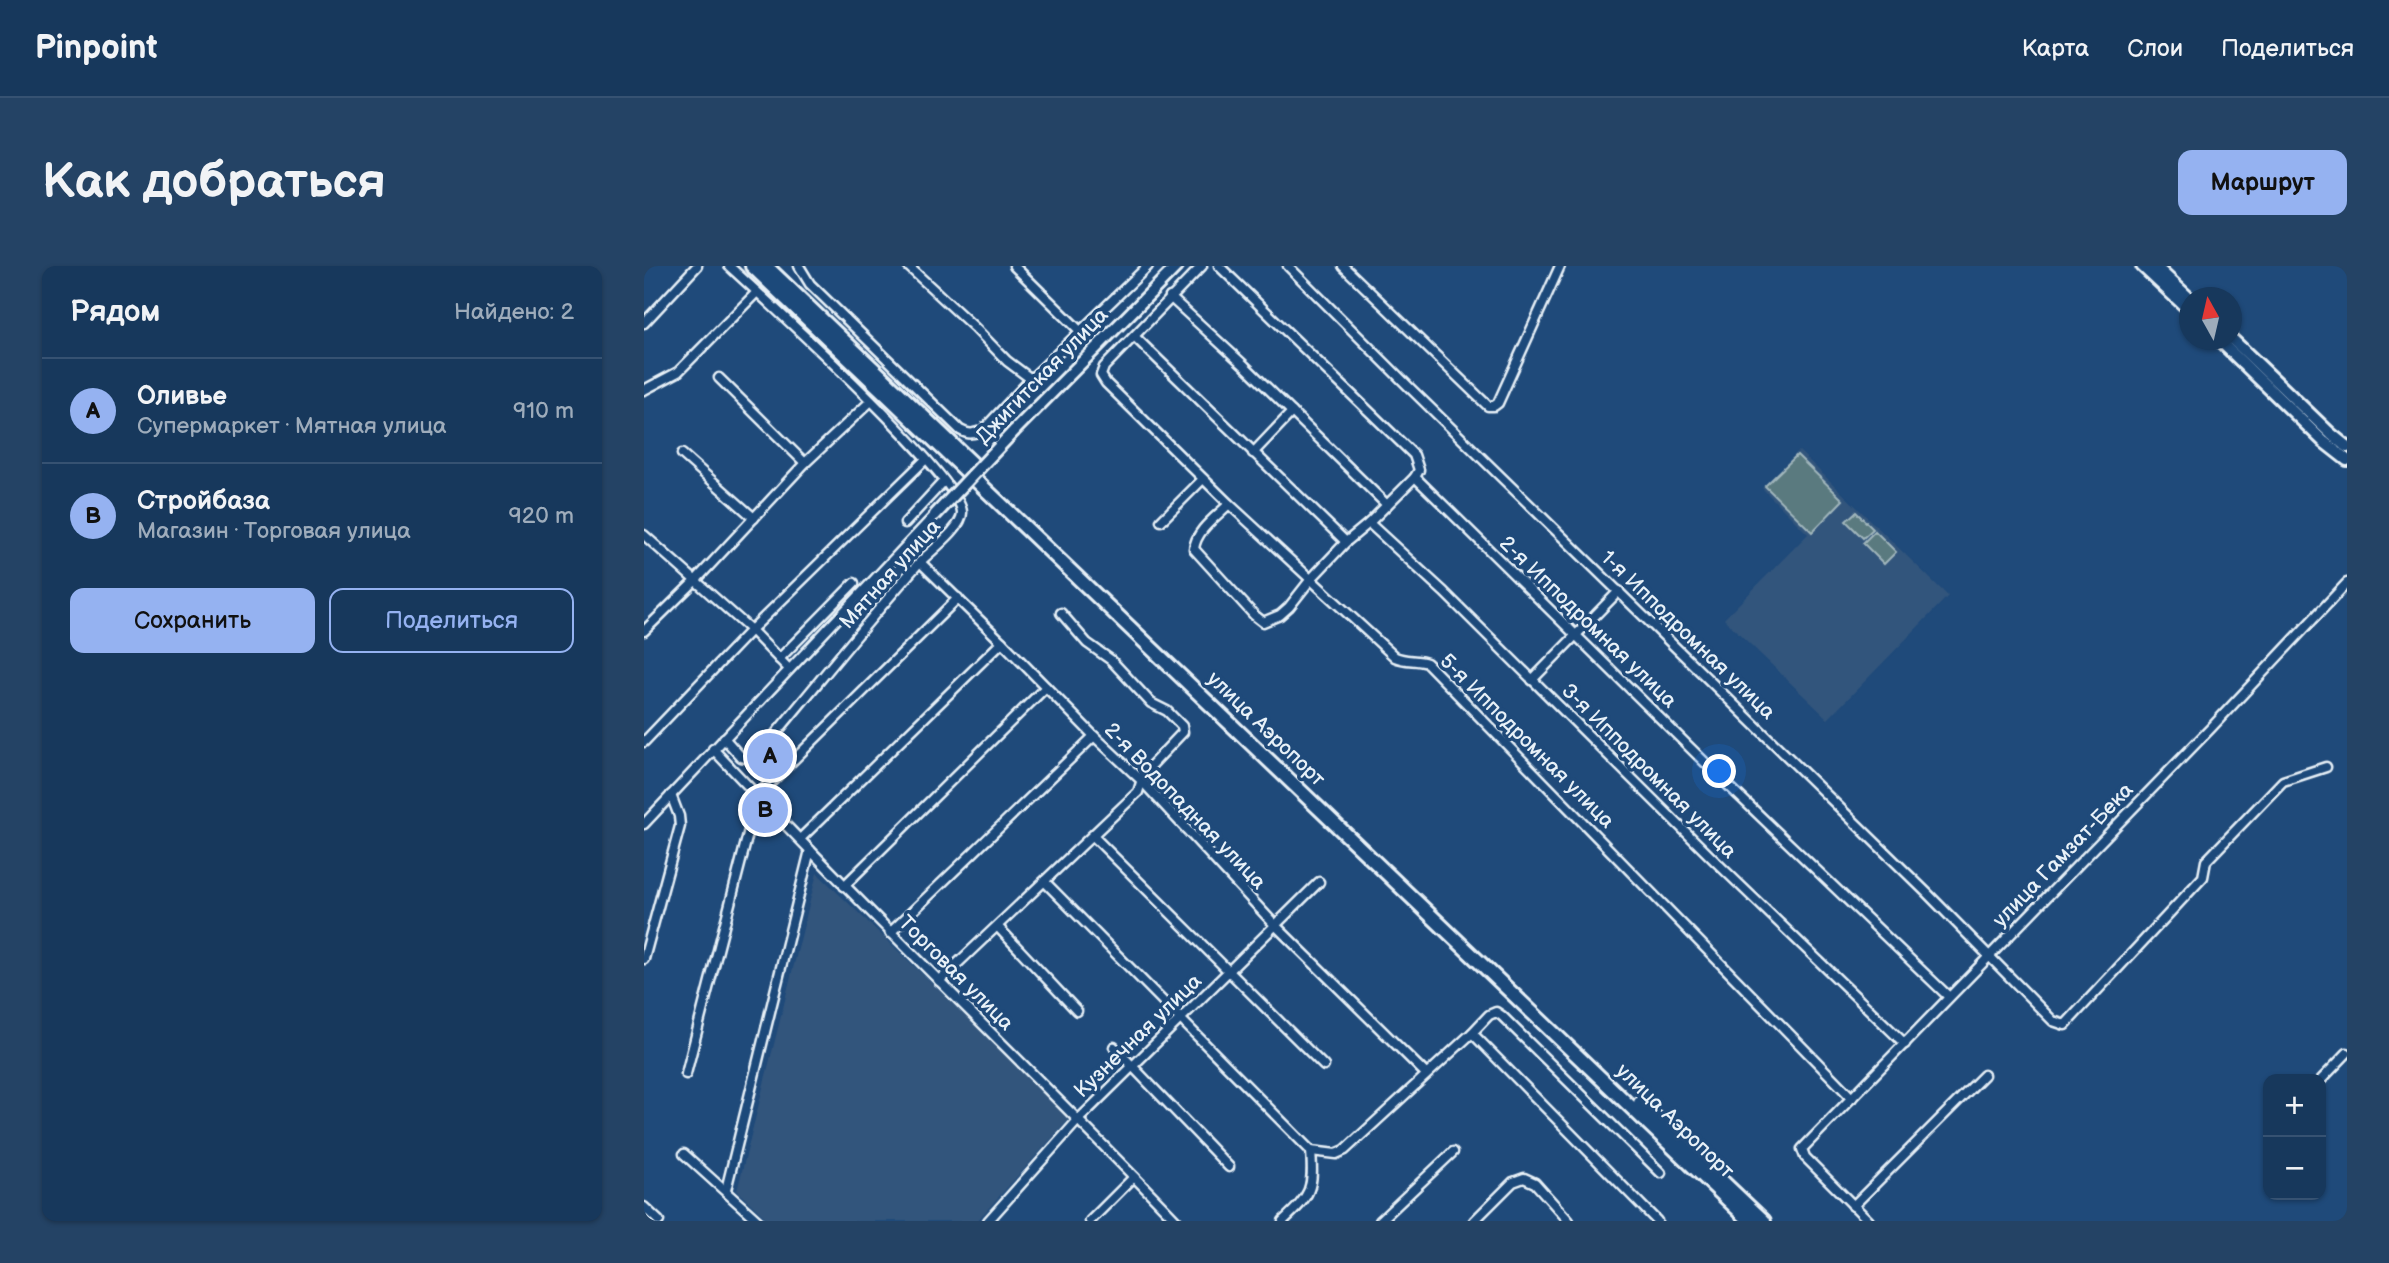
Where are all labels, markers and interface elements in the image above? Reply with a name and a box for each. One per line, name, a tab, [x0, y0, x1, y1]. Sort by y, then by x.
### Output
text: Pinpoint	[35, 28, 157, 68]
text: Карта	[2022, 34, 2089, 63]
text: Слои	[2127, 34, 2183, 63]
text: Поделиться	[2221, 34, 2354, 63]
button: Маршрут	[2178, 150, 2347, 215]
text: Как добраться	[42, 153, 386, 212]
north arrow	[2179, 287, 2242, 350]
text: Рядом	[70, 294, 160, 330]
text: Найдено: 2	[454, 298, 574, 326]
street label: Джигитская улица	[971, 302, 1114, 449]
text: Оливье	[137, 381, 227, 412]
text: A	[86, 397, 100, 425]
text: 910 m	[513, 397, 574, 425]
text: Супермаркет · Мятная улица	[137, 412, 447, 440]
text: Стройбаза	[137, 486, 270, 517]
text: B	[85, 502, 101, 530]
text: 920 m	[508, 502, 574, 530]
street label: Мятная улица	[834, 514, 946, 634]
text: Магазин · Торговая улица	[137, 517, 411, 545]
street label: 2-я Ипподромная улица	[1494, 531, 1682, 714]
street label: 1-я Ипподромная улица	[1596, 545, 1781, 725]
button: Сохранить	[70, 588, 315, 653]
button: Поделиться	[329, 588, 574, 653]
street label: 5-я Ипподромная улица	[1435, 649, 1620, 834]
street label: улица Аэропорт	[1202, 666, 1330, 792]
street label: 3-я Ипподромная улица	[1556, 678, 1742, 864]
street label: 2-я Водопадная улица	[1099, 718, 1271, 895]
pin: A	[747, 730, 793, 782]
your location	[1702, 754, 1736, 788]
street label: улица Гамзат-Бека	[1988, 777, 2139, 932]
pin: B	[742, 784, 788, 836]
street label: Торговая улица	[893, 910, 1019, 1036]
street label: Кузнечная улица	[1069, 968, 1207, 1103]
street label: улица Аэропорт	[1611, 1058, 1739, 1184]
map controls	[2263, 1074, 2326, 1200]
button: +	[2263, 1074, 2326, 1137]
button: −	[2263, 1137, 2326, 1200]

